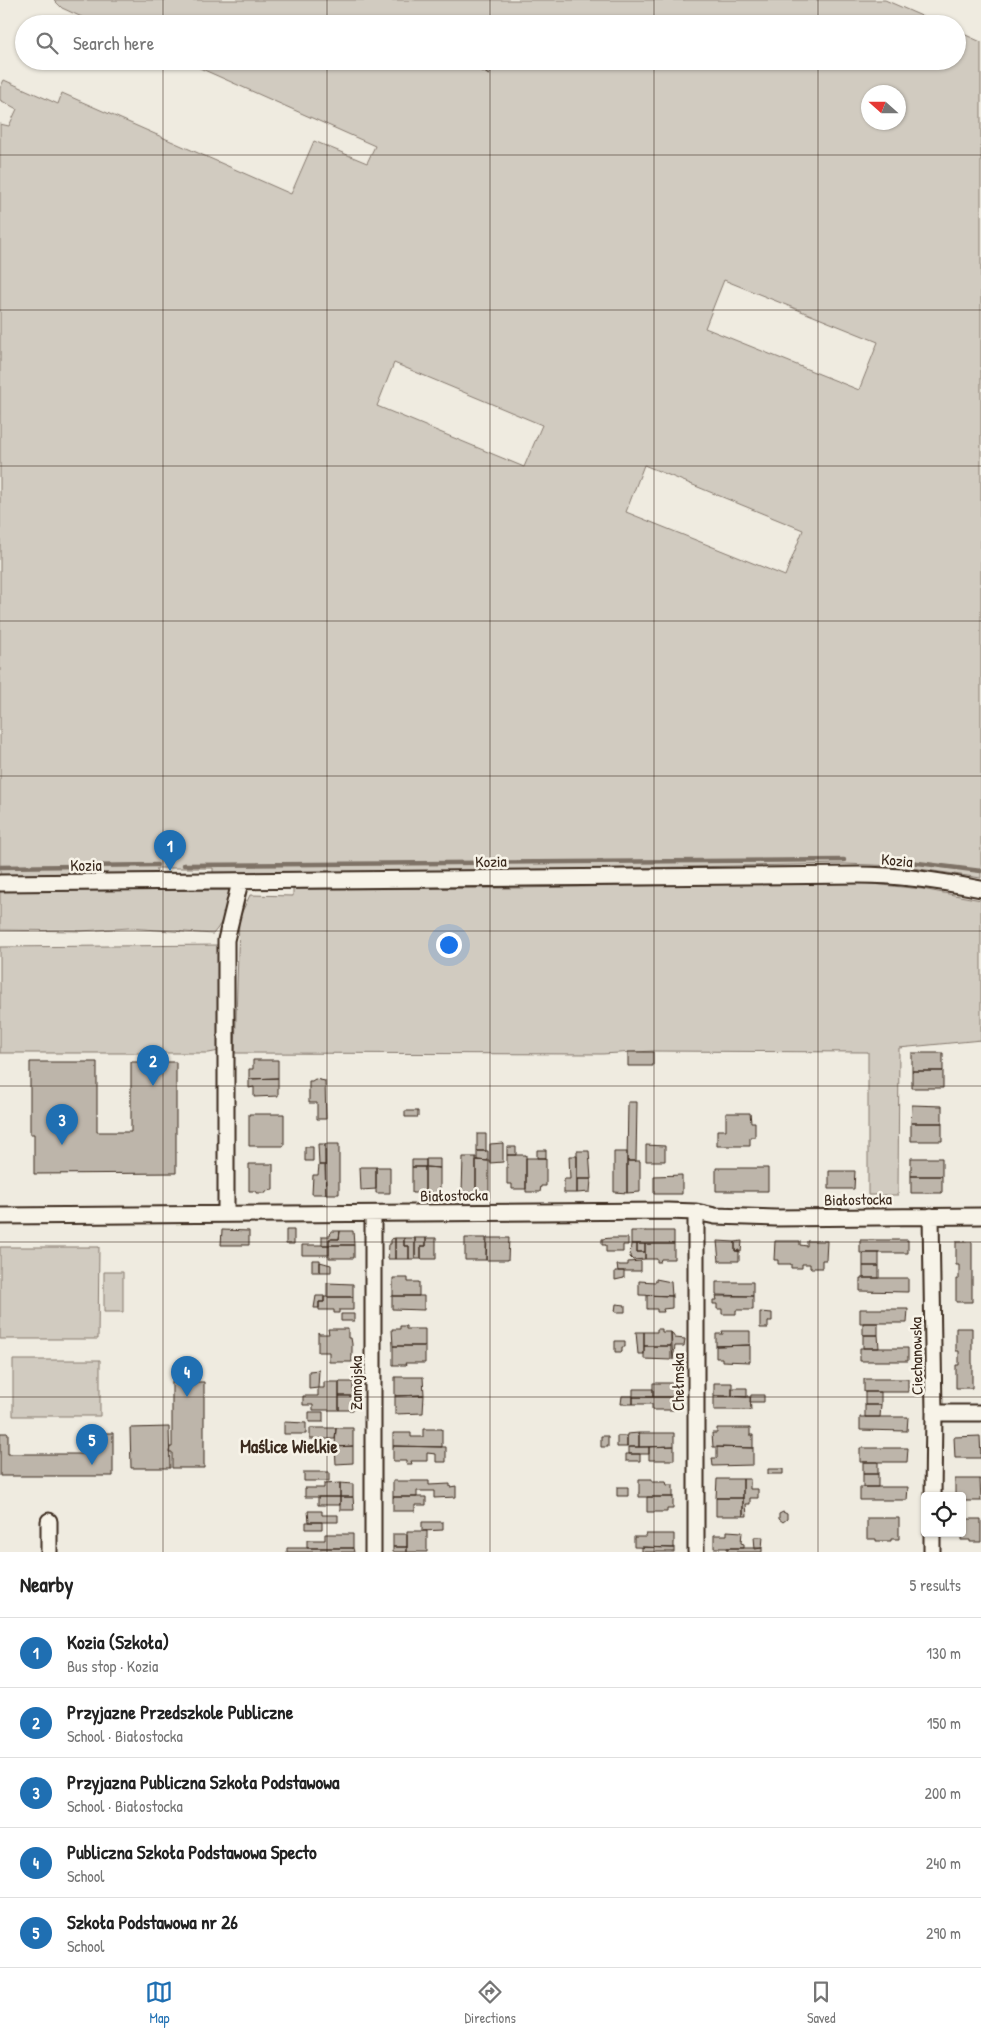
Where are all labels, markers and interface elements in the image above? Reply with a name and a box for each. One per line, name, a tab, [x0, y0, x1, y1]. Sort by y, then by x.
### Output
search box	[15, 15, 966, 70]
icon: search	[33, 29, 61, 57]
text: Search here	[73, 30, 154, 56]
north arrow	[861, 85, 906, 130]
pin: 1	[154, 830, 186, 871]
street label: Kozia	[880, 848, 914, 872]
street label: Kozia	[475, 850, 507, 872]
street label: Kozia	[70, 854, 102, 876]
your location	[436, 932, 462, 958]
pin: 2	[137, 1045, 169, 1086]
pin: 3	[46, 1104, 78, 1145]
street label: Białostocka	[420, 1183, 488, 1207]
street label: Białostocka	[824, 1187, 892, 1211]
street label: Ciechanowska	[904, 1317, 928, 1395]
street label: Chełmska	[667, 1353, 689, 1411]
pin: 4	[171, 1356, 203, 1397]
street label: Zamojska	[345, 1356, 367, 1410]
pin: 5	[76, 1424, 108, 1465]
district label: Maślice Wielkie	[240, 1434, 339, 1459]
map controls	[921, 1492, 966, 1537]
button: locate	[921, 1492, 966, 1537]
text: Nearby	[20, 1570, 73, 1599]
text: 5 results	[910, 1574, 961, 1596]
text: Kozia (Szkoła)	[67, 1629, 169, 1655]
text: 1	[33, 1642, 39, 1664]
text: 130 m	[926, 1642, 961, 1664]
text: Bus stop · Kozia	[67, 1655, 158, 1677]
text: Przyjazne Przedszkole Publiczne	[67, 1699, 293, 1725]
text: 2	[32, 1712, 40, 1734]
text: 150 m	[927, 1712, 961, 1734]
text: School · Białostocka	[67, 1725, 183, 1747]
text: Przyjazna Publiczna Szkoła Podstawowa	[67, 1769, 340, 1795]
text: 3	[32, 1782, 40, 1804]
text: 200 m	[925, 1782, 961, 1804]
text: School · Białostocka	[67, 1795, 183, 1817]
text: Publiczna Szkoła Podstawowa Specto	[67, 1839, 317, 1865]
text: 4	[33, 1852, 39, 1874]
text: 240 m	[926, 1852, 961, 1874]
text: School	[67, 1865, 104, 1887]
text: Szkoła Podstawowa nr 26	[67, 1909, 238, 1935]
text: 5	[33, 1922, 39, 1944]
text: 290 m	[926, 1922, 961, 1944]
text: School	[67, 1935, 104, 1957]
tab: Map	[145, 1978, 173, 2027]
tab: Directions	[464, 1978, 516, 2027]
tab: Saved	[807, 1978, 836, 2027]

